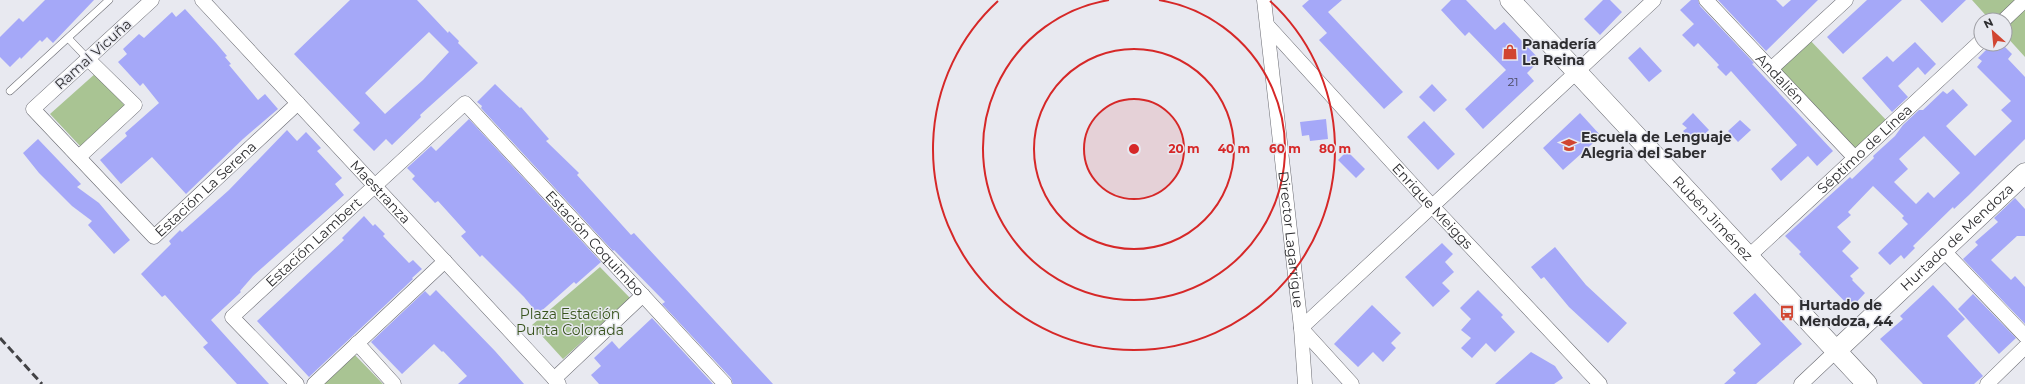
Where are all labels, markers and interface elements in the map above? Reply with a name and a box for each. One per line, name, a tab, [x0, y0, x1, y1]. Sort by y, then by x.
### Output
north arrow	[1973, 12, 2013, 52]
street label: Ramal Vicuña	[51, 15, 135, 93]
text: N	[1981, 15, 1996, 31]
place label: Panadería La Reina	[1522, 35, 1596, 69]
shop icon: Panadería La Reina	[1501, 43, 1519, 61]
street label: Andalién	[1752, 50, 1808, 108]
house number: 21	[1507, 74, 1519, 89]
street label: Séptimo de Línea	[1813, 100, 1916, 197]
place label: Escuela de Lenguaje Alegria del Saber	[1580, 128, 1732, 162]
school or university icon: Escuela de Lenguaje Alegria del Saber	[1560, 136, 1578, 154]
street label: Estación La Serena	[151, 137, 260, 241]
text: 20 m	[1168, 141, 1200, 156]
text: 40 m	[1218, 141, 1250, 156]
text: 60 m	[1269, 141, 1301, 156]
text: 80 m	[1319, 141, 1351, 156]
centre of rings	[1127, 142, 1141, 156]
street label: Maestranza	[346, 156, 415, 228]
street label: Enrique Meiggs	[1388, 159, 1477, 253]
street label: Director Lagarrigue	[1274, 170, 1308, 309]
street label: Rubén Jiménez	[1669, 172, 1757, 265]
street label: Hurtado de Mendoza	[1897, 180, 2017, 295]
street label: Estación Coquimbo	[542, 187, 648, 300]
street label: Estación Lambert	[262, 193, 366, 291]
place label: Hurtado de Mendoza, 44	[1799, 296, 1893, 330]
bus stop icon: Hurtado de Mendoza, 44	[1778, 304, 1796, 322]
park label: Plaza Estación Punta Colorada	[516, 305, 624, 339]

